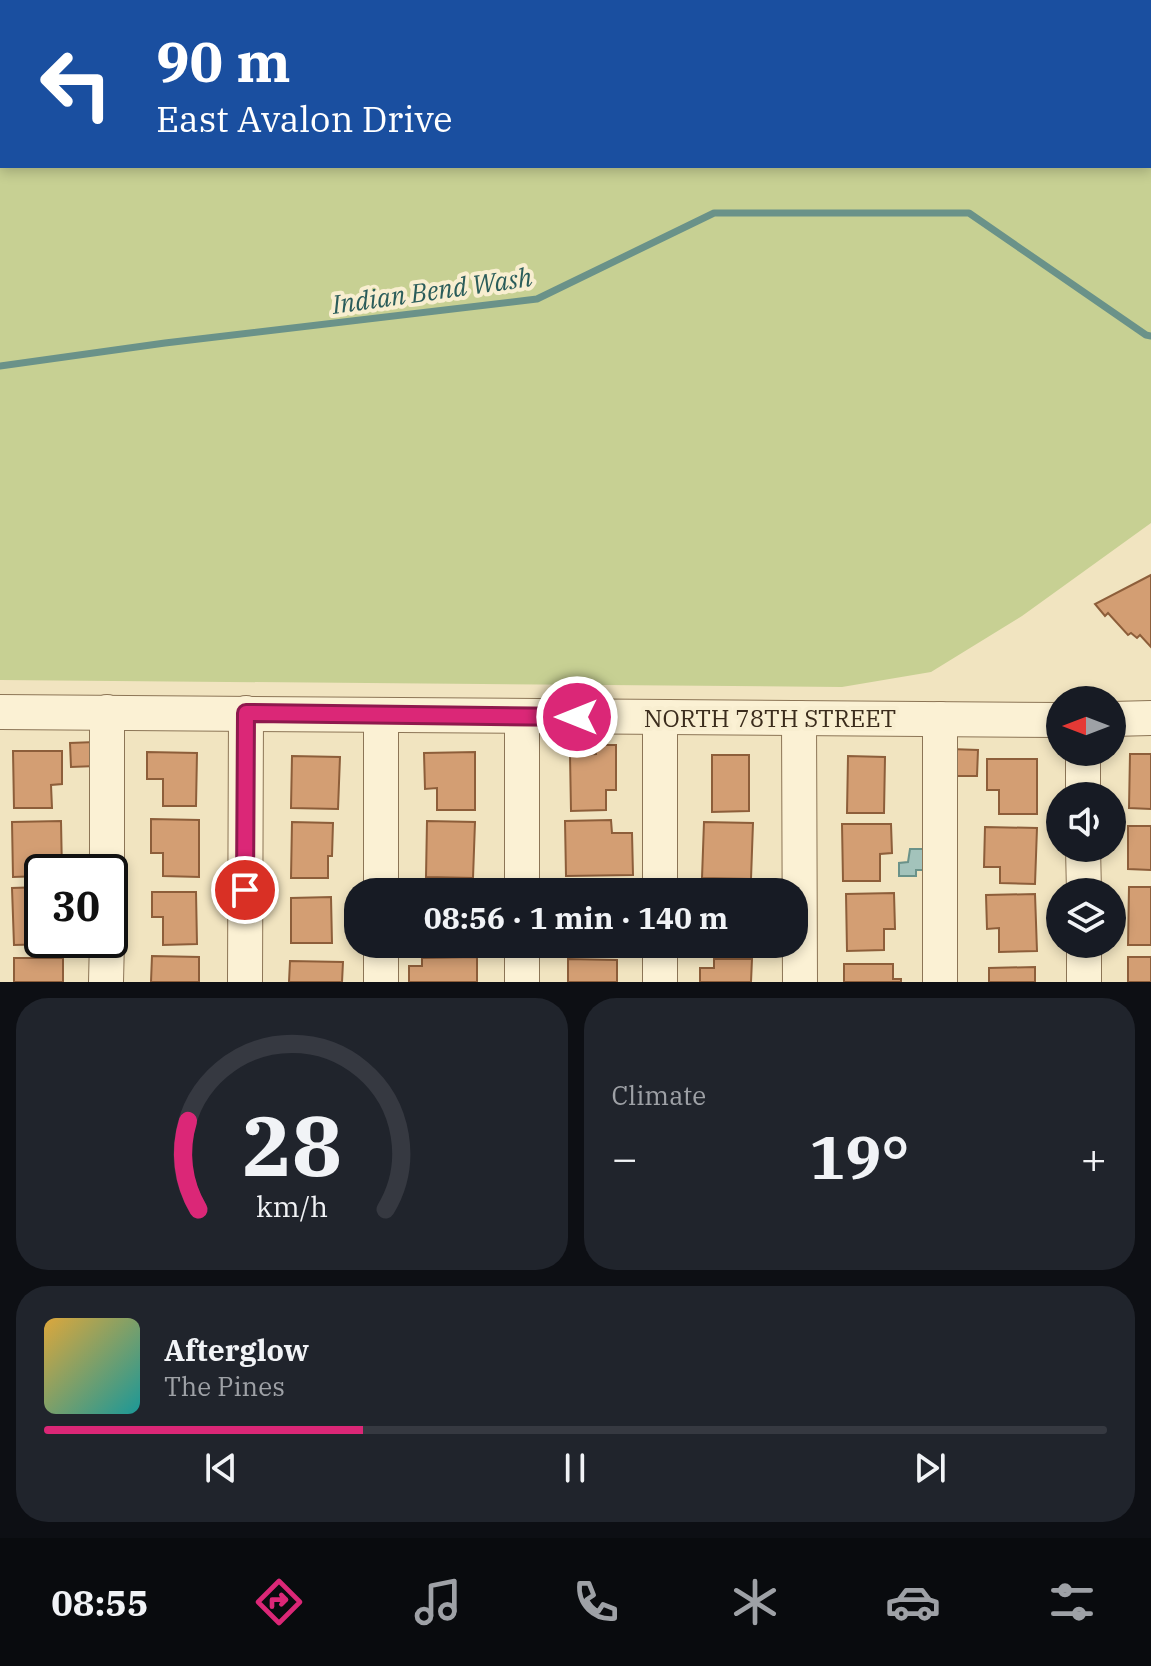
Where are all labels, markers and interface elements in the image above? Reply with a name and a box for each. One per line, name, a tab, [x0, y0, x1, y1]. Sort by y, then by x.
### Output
text: 90 m	[156, 25, 291, 97]
icon: left	[24, 32, 128, 136]
text: East Avalon Drive	[156, 95, 453, 142]
water label: Indian Bend Wash	[329, 259, 535, 321]
position arrow	[535, 675, 619, 759]
north arrow	[1046, 686, 1126, 766]
map controls	[1046, 686, 1126, 958]
street label: NORTH 78TH STREET	[644, 702, 896, 734]
button: sound	[1046, 782, 1126, 862]
speed limit sign: 30	[24, 854, 128, 958]
pin	[211, 856, 279, 924]
icon: arrive	[223, 868, 267, 912]
button: layers	[1046, 878, 1126, 958]
text: 08:56 · 1 min · 140 m	[424, 898, 728, 937]
text: Climate	[612, 1078, 706, 1112]
text: 28	[242, 1091, 342, 1199]
text: 19°	[809, 1117, 909, 1196]
text: −	[612, 1129, 638, 1186]
text: +	[1081, 1129, 1107, 1186]
text: km/h	[256, 1188, 328, 1225]
text: Afterglow	[164, 1330, 309, 1369]
text: The Pines	[164, 1369, 285, 1403]
icon: previous	[199, 1446, 243, 1490]
icon: pause	[553, 1446, 597, 1490]
icon: next	[908, 1446, 952, 1490]
icon: directions	[251, 1574, 307, 1630]
icon: music	[410, 1574, 466, 1630]
icon: phone	[568, 1574, 624, 1630]
icon: climate	[727, 1574, 783, 1630]
icon: car	[885, 1574, 941, 1630]
icon: filters	[1044, 1574, 1100, 1630]
text: 08:55	[51, 1579, 149, 1626]

